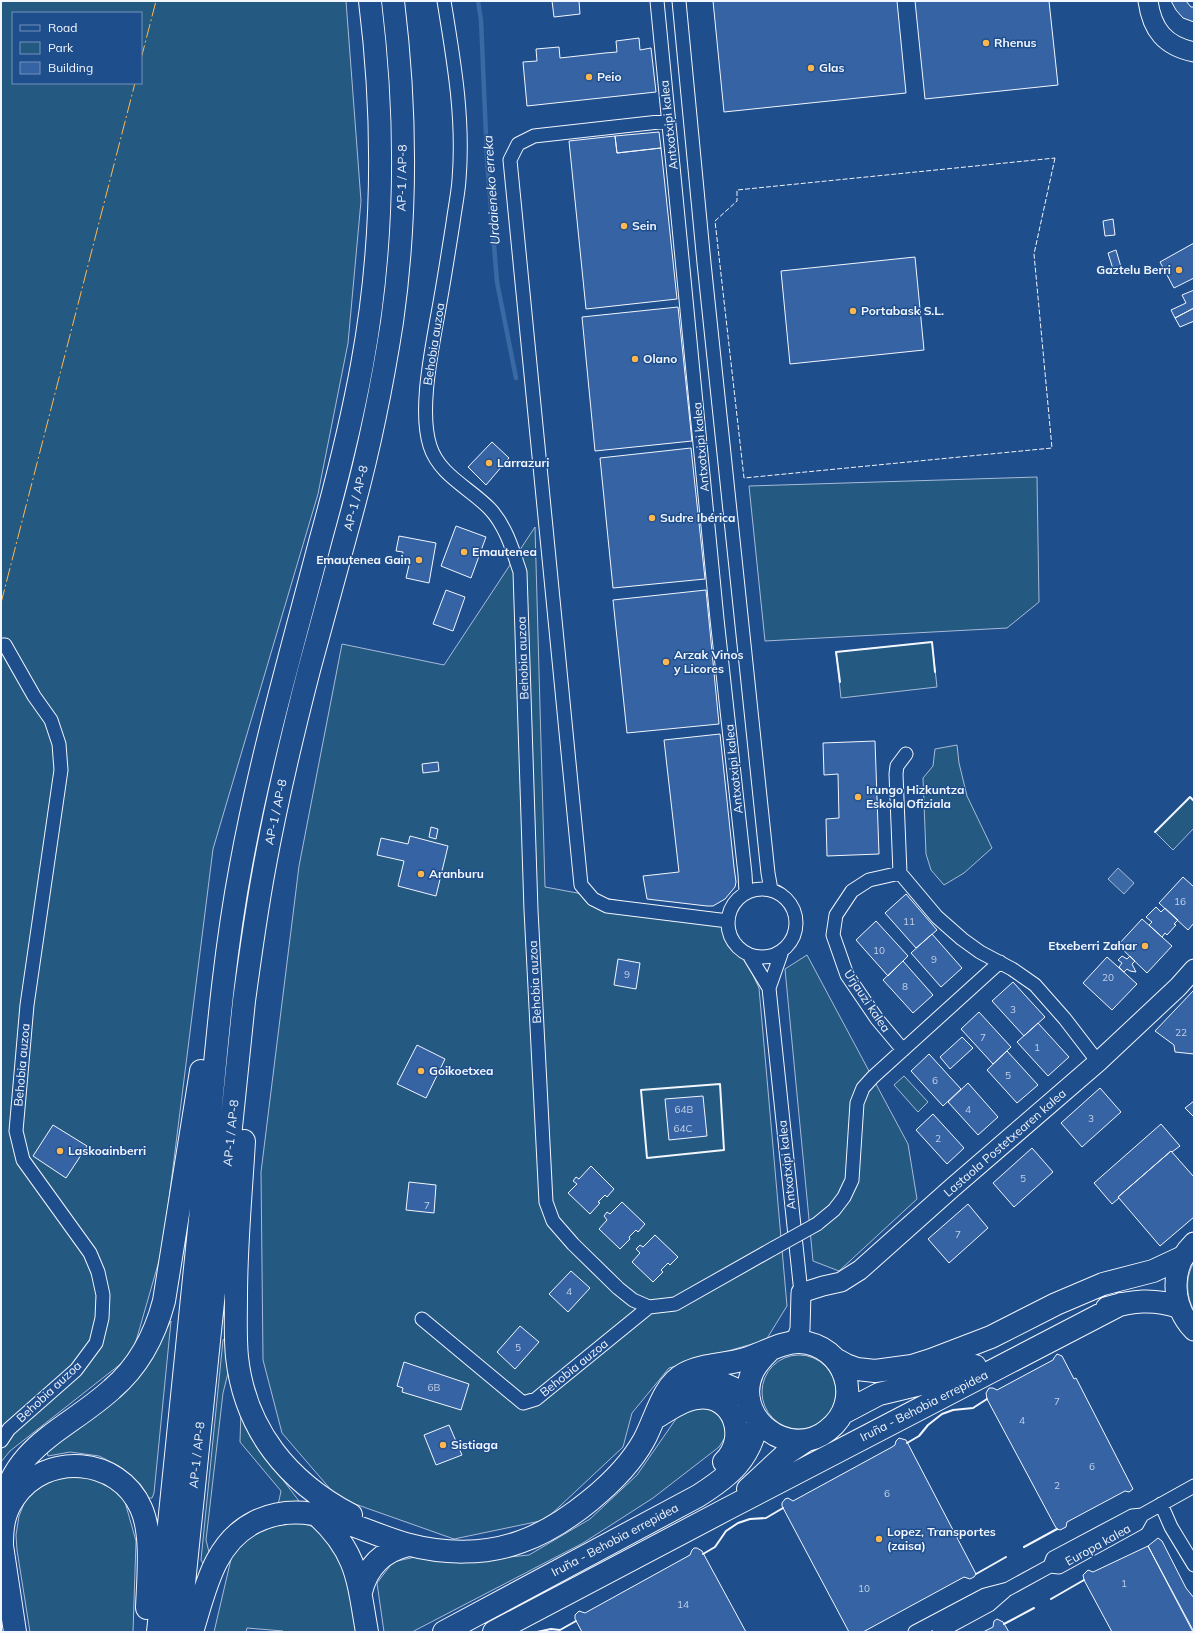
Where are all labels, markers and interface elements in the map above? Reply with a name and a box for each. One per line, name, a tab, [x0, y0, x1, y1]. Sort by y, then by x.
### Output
legend	[12, 12, 142, 84]
text: Road	[48, 20, 77, 35]
place label: Rhenus	[994, 35, 1037, 50]
marker: Rhenus	[981, 38, 991, 48]
text: Park	[48, 40, 74, 55]
text: Building	[48, 60, 93, 75]
place label: Glas	[819, 60, 844, 75]
marker: Glas	[806, 63, 816, 73]
place label: Peio	[597, 69, 622, 84]
marker: Peio	[584, 72, 594, 82]
street label: Antxotxipi kalea	[656, 80, 681, 171]
water label: Urdaieneko erreka	[479, 134, 503, 245]
street label: AP-1 / AP-8	[393, 144, 410, 212]
place label: Sein	[632, 218, 657, 233]
marker: Sein	[619, 221, 629, 231]
place label: Gaztelu Berri	[1096, 262, 1171, 277]
marker: Gaztelu Berri	[1174, 265, 1184, 275]
street label: Behobia auzoa	[420, 302, 447, 386]
place label: Portabask S.L.	[861, 303, 944, 318]
marker: Portabask S.L.	[848, 306, 858, 316]
place label: Olano	[643, 351, 677, 366]
marker: Olano	[630, 354, 640, 364]
street label: Antxotxipi kalea	[689, 402, 712, 492]
place label: Larrazuri	[497, 455, 549, 470]
marker: Larrazuri	[484, 458, 494, 468]
street label: AP-1 / AP-8	[340, 464, 371, 532]
place label: Sudre Ibérica	[660, 510, 736, 525]
marker: Sudre Ibérica	[647, 513, 657, 523]
place label: Emautenea	[472, 544, 537, 559]
marker: Emautenea	[459, 547, 469, 557]
place label: Emautenea Gain	[316, 552, 411, 567]
marker: Emautenea Gain	[414, 555, 424, 565]
street label: Behobia auzoa	[514, 616, 531, 700]
place label: Arzak Vinos y Licores	[673, 647, 744, 676]
marker: Arzak Vinos y Licores	[661, 657, 671, 667]
street label: Antxotxipi kalea	[721, 724, 746, 815]
street label: AP-1 / AP-8	[261, 778, 290, 846]
place label: Irungo Hizkuntza Eskola Ofiziala	[866, 782, 964, 811]
marker: Irungo Hizkuntza Eskola Ofiziala	[853, 792, 863, 802]
place label: Aranburu	[429, 866, 484, 881]
marker: Aranburu	[416, 869, 426, 879]
house number: 16	[1174, 895, 1186, 908]
house number: 11	[903, 915, 915, 928]
place label: Etxeberri Zahar	[1048, 938, 1137, 953]
street label: Behobia auzoa	[525, 940, 544, 1024]
marker: Etxeberri Zahar	[1140, 941, 1150, 951]
house number: 10	[873, 944, 885, 957]
house number: 9	[931, 953, 937, 966]
street label: Urjauzi kalea	[841, 967, 894, 1035]
house number: 9	[624, 968, 630, 981]
house number: 20	[1102, 971, 1114, 984]
house number: 8	[902, 980, 908, 993]
house number: 3	[1010, 1003, 1016, 1016]
street label: Behobia auzoa	[10, 1023, 33, 1107]
house number: 22	[1175, 1026, 1187, 1039]
house number: 7	[980, 1031, 986, 1044]
house number: 1	[1034, 1041, 1040, 1054]
place label: Goikoetxea	[429, 1063, 493, 1078]
marker: Goikoetxea	[416, 1066, 426, 1076]
house number: 5	[1005, 1069, 1011, 1082]
house number: 6	[932, 1074, 938, 1087]
street label: Lastaola Postetxearen kalea	[940, 1085, 1069, 1200]
street label: AP-1 / AP-8	[220, 1099, 241, 1167]
house number: 64B	[675, 1103, 694, 1116]
house number: 4	[965, 1103, 971, 1116]
house number: 3	[1088, 1112, 1094, 1125]
street label: Antxotxipi kalea	[774, 1120, 799, 1211]
house number: 64C	[674, 1122, 693, 1135]
house number: 2	[935, 1132, 941, 1145]
place label: Laskoainberri	[68, 1143, 146, 1158]
marker: Laskoainberri	[55, 1146, 65, 1156]
house number: 5	[1020, 1172, 1026, 1185]
house number: 7	[424, 1199, 430, 1212]
house number: 7	[955, 1228, 961, 1241]
house number: 4	[566, 1285, 572, 1298]
street label: Behobia auzoa	[537, 1336, 611, 1400]
house number: 5	[515, 1341, 521, 1354]
street label: Behobia auzoa	[13, 1358, 84, 1426]
street label: Iruña - Behobia errepidea	[857, 1367, 990, 1444]
house number: 6B	[428, 1381, 441, 1394]
house number: 7	[1054, 1395, 1060, 1408]
house number: 4	[1019, 1414, 1025, 1427]
street label: AP-1 / AP-8	[186, 1421, 207, 1489]
place label: Sistiaga	[451, 1437, 498, 1452]
marker: Sistiaga	[438, 1440, 448, 1450]
house number: 6	[1089, 1460, 1095, 1473]
house number: 2	[1054, 1479, 1060, 1492]
house number: 6	[884, 1487, 890, 1500]
street label: Iruña - Behobia errepidea	[549, 1500, 681, 1579]
street label: Europa kalea	[1062, 1520, 1133, 1569]
place label: Lopez, Transportes (zaisa)	[887, 1524, 996, 1553]
marker: Lopez, Transportes (zaisa)	[874, 1534, 884, 1544]
house number: 1	[1121, 1577, 1127, 1590]
house number: 10	[858, 1582, 870, 1595]
house number: 14	[677, 1598, 689, 1611]

